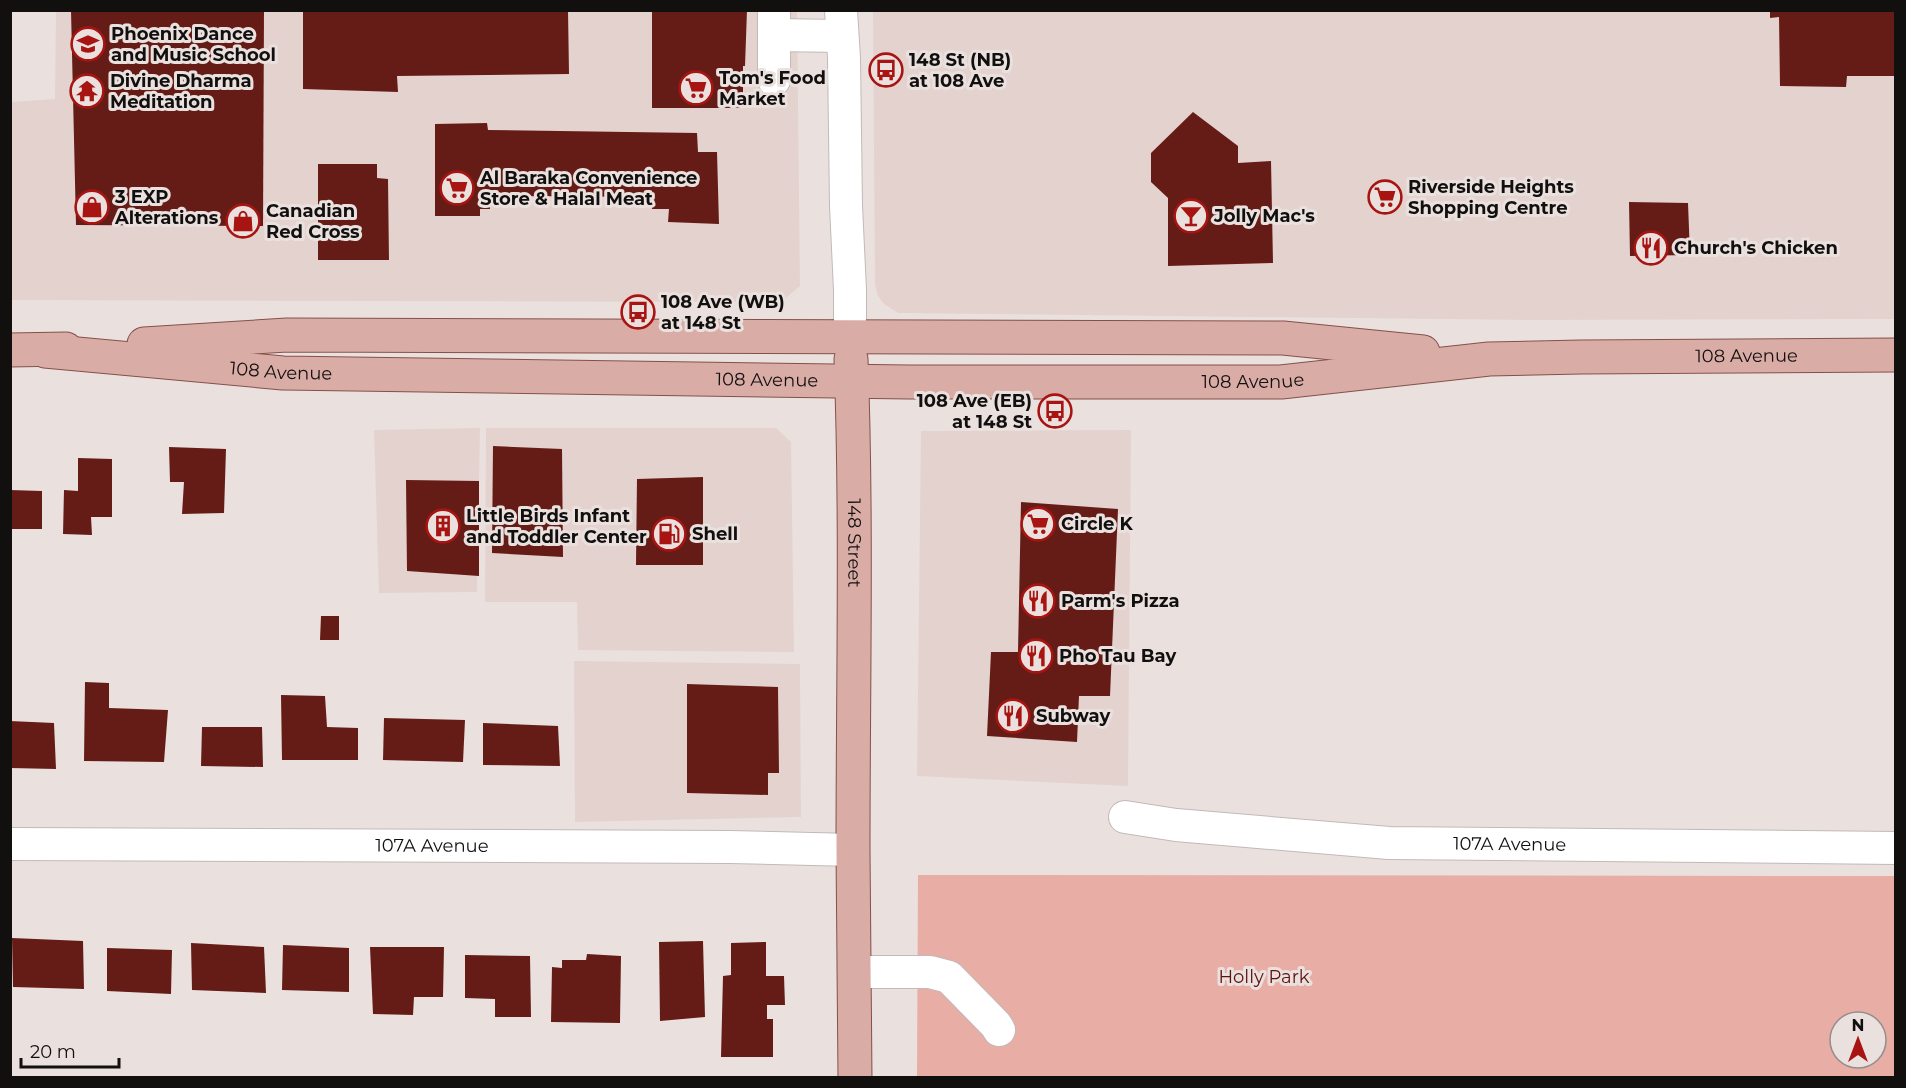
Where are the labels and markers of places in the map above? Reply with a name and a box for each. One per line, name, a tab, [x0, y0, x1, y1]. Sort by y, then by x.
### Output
place label: Phoenix Dance and Music School	[111, 23, 276, 66]
school or university icon: Phoenix Dance and Music School	[70, 26, 106, 62]
place label: 148 St (NB) at 108 Ave	[909, 49, 1011, 92]
bus stop icon: 148 St (NB) at 108 Ave	[868, 52, 904, 88]
place label: Tom's Food Market	[719, 67, 826, 110]
place label: Divine Dharma Meditation	[110, 70, 252, 113]
supermarket icon: Tom's Food Market	[678, 70, 714, 106]
temple icon: Divine Dharma Meditation	[69, 73, 105, 109]
place label: Al Baraka Convenience Store & Halal Meat	[479, 167, 697, 210]
supermarket icon: Al Baraka Convenience Store & Halal Meat	[439, 170, 475, 206]
place label: Riverside Heights Shopping Centre	[1408, 176, 1574, 219]
supermarket icon: Riverside Heights Shopping Centre	[1367, 179, 1403, 215]
place label: 3 EXP Alterations	[114, 186, 219, 229]
shop icon: 3 EXP Alterations	[74, 189, 110, 225]
bar icon: Jolly Mac's	[1173, 198, 1209, 234]
place label: Canadian Red Cross	[266, 200, 360, 243]
shop icon: Canadian Red Cross	[225, 203, 261, 239]
place label: Jolly Mac's	[1213, 205, 1315, 227]
restaurant icon: Church's Chicken	[1633, 230, 1669, 266]
place label: Church's Chicken	[1674, 237, 1838, 259]
place label: 108 Ave (WB) at 148 St	[661, 291, 785, 334]
bus stop icon: 108 Ave (WB) at 148 St	[620, 294, 656, 330]
place label: 108 Ave (EB) at 148 St	[917, 390, 1032, 433]
bus stop icon: 108 Ave (EB) at 148 St	[1037, 393, 1073, 429]
place label: Little Birds Infant and Toddler Center	[466, 505, 647, 548]
supermarket icon: Circle K	[1020, 506, 1056, 542]
building icon: Little Birds Infant and Toddler Center	[425, 508, 461, 544]
place label: Circle K	[1061, 513, 1133, 535]
fuel station icon: Shell	[651, 516, 687, 552]
place label: Shell	[692, 523, 738, 545]
restaurant icon: Parm's Pizza	[1020, 583, 1056, 619]
place label: Parm's Pizza	[1061, 590, 1180, 612]
restaurant icon: Pho Tau Bay	[1018, 638, 1054, 674]
place label: Pho Tau Bay	[1059, 645, 1176, 667]
restaurant icon: Subway	[995, 698, 1031, 734]
place label: Subway	[1036, 705, 1110, 727]

